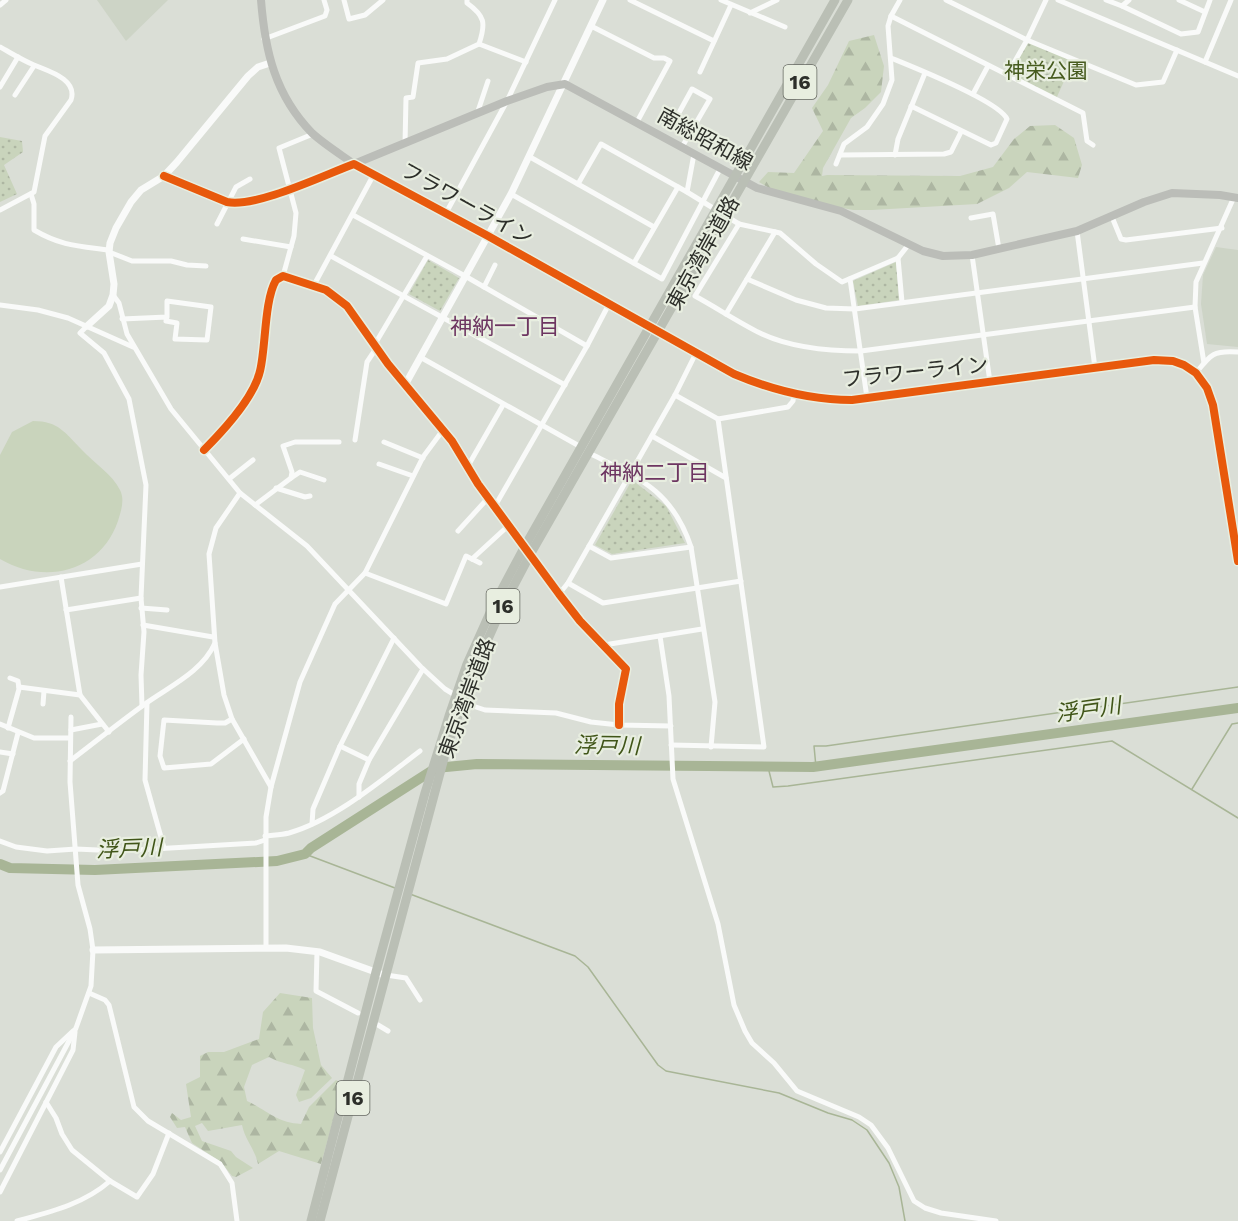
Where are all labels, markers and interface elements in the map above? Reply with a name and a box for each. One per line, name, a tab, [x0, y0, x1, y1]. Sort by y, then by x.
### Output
park label: 神栄公園	[1004, 58, 1088, 83]
road number: 16	[784, 65, 816, 99]
street label: 南総昭和線	[653, 102, 757, 175]
street label: フラワーライン	[397, 157, 538, 250]
street label: 東京湾岸道路	[661, 192, 744, 314]
district label: 神納一丁目	[450, 314, 560, 339]
street label: フラワーライン	[841, 351, 989, 392]
district label: 神納二丁目	[600, 460, 710, 485]
road number: 16	[486, 589, 520, 623]
street label: 東京湾岸道路	[433, 634, 500, 761]
water label: 浮戸川	[1054, 692, 1124, 726]
water label: 浮戸川	[574, 732, 642, 759]
water label: 浮戸川	[96, 835, 164, 862]
road number: 16	[336, 1081, 370, 1115]

